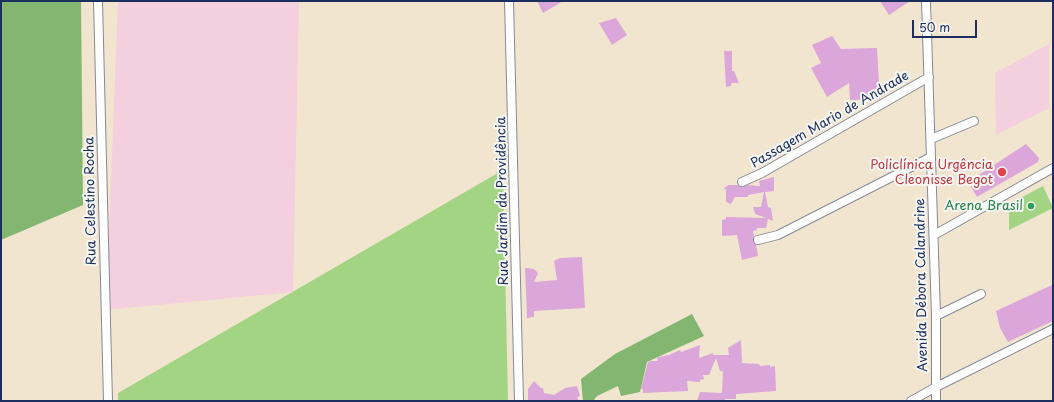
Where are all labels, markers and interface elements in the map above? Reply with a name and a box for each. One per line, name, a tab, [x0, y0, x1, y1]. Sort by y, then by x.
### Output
scale bar	[914, 12, 979, 38]
text: 50 m	[919, 18, 950, 36]
street label: Passagem Mario de Andrade	[748, 68, 912, 172]
street label: Rua Jardim da Providência	[494, 116, 512, 286]
street label: Rua Celestino Rocha	[82, 137, 100, 265]
place label: Policlínica Urgência Cleonisse Begot	[870, 157, 993, 188]
marker: Policlínica Urgência Cleonisse Begot	[996, 166, 1008, 178]
street label: Avenida Débora Calandrine	[913, 198, 931, 372]
place label: Arena Brasil	[945, 198, 1023, 214]
marker: Arena Brasil	[1026, 201, 1036, 211]

